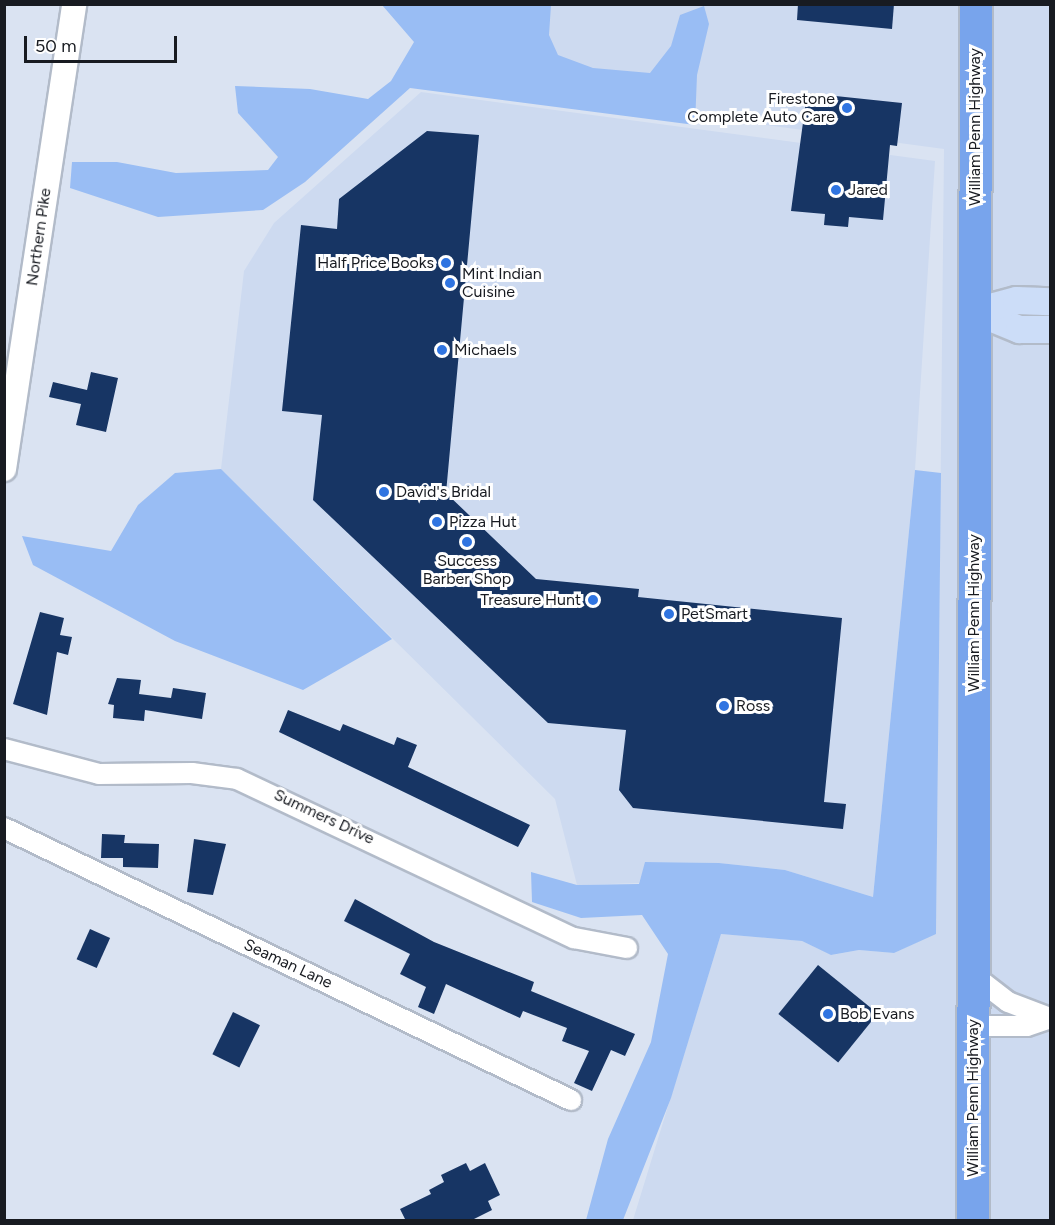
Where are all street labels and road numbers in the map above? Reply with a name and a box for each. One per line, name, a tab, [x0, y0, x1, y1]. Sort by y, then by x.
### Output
street label: William Penn Highway	[965, 48, 985, 206]
street label: Northern Pike	[23, 187, 55, 287]
street label: William Penn Highway	[964, 534, 984, 692]
street label: Summers Drive	[271, 785, 377, 849]
street label: Seaman Lane	[241, 935, 335, 993]
street label: William Penn Highway	[963, 1019, 983, 1177]

